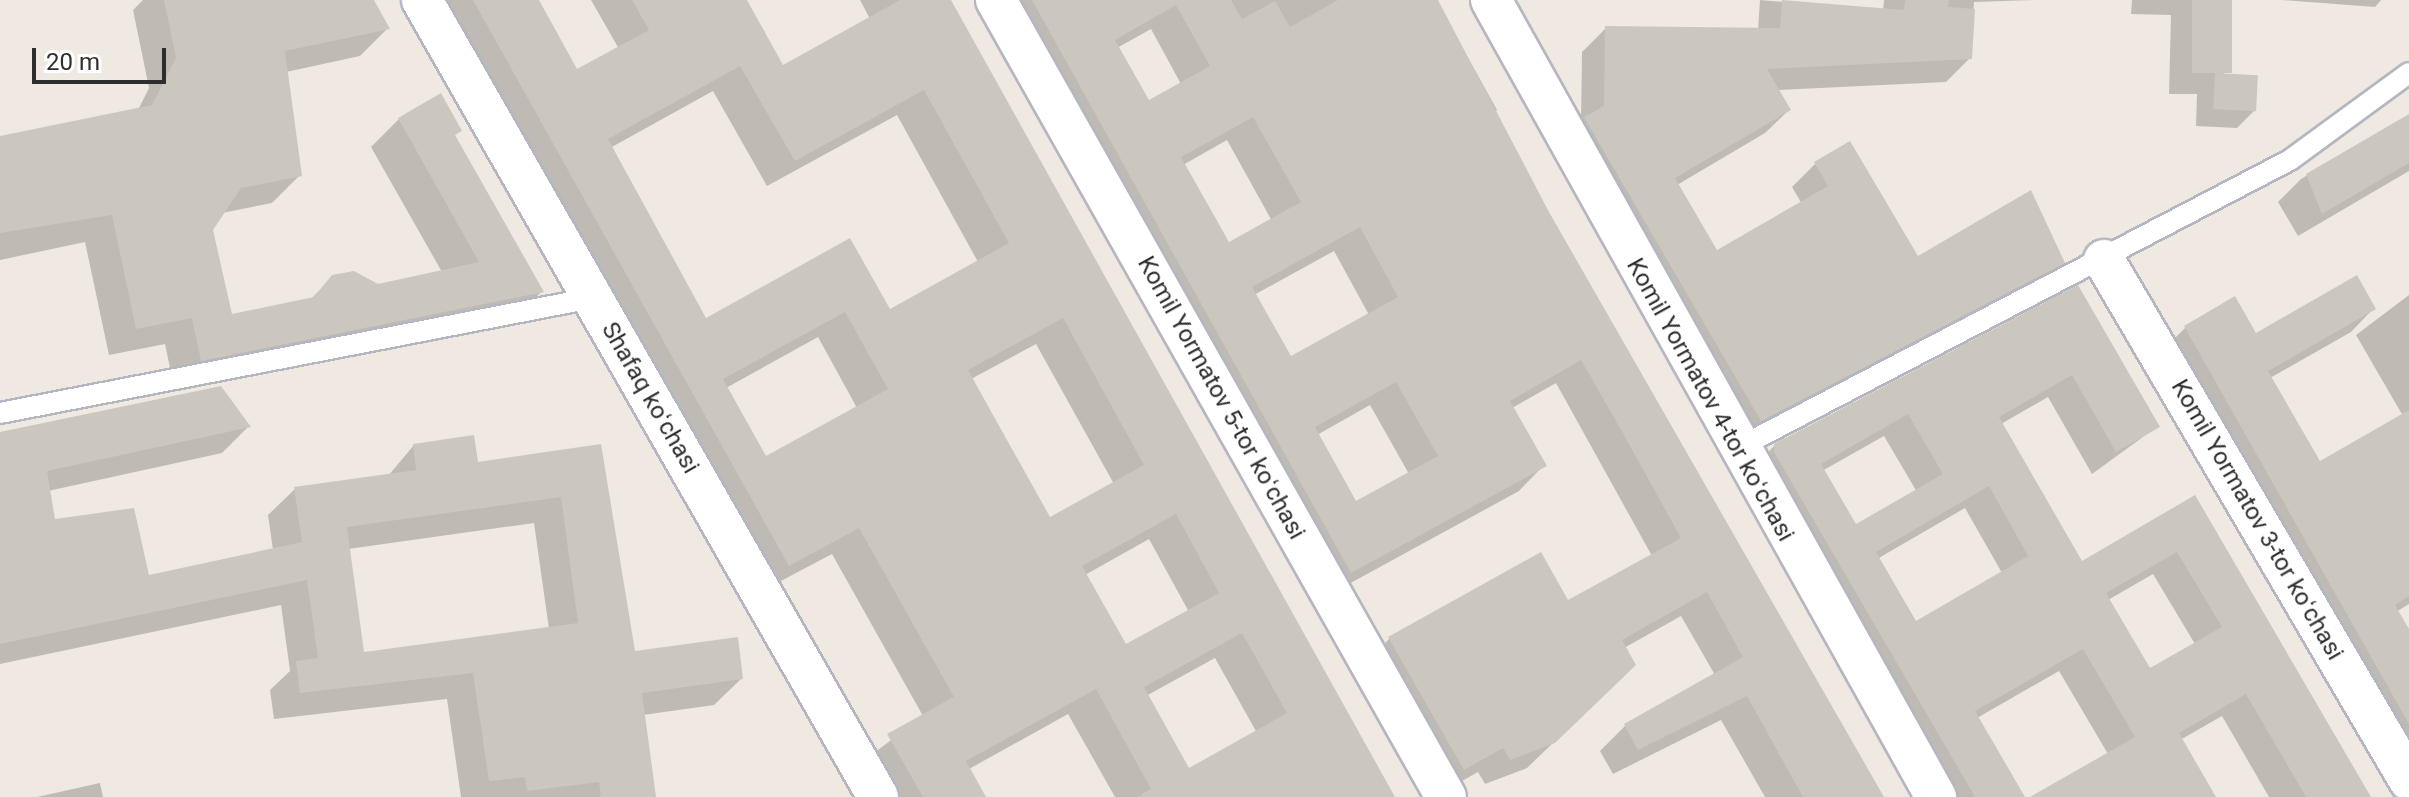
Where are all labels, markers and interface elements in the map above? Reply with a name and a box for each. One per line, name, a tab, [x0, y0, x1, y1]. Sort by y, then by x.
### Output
scale bar	[36, 32, 170, 82]
text: 20 m	[46, 48, 100, 76]
street label: Komil Yormatov 5-tor koʻchasi	[1131, 251, 1311, 545]
street label: Komil Yormatov 4-tor koʻchasi	[1620, 253, 1800, 547]
street label: Shafaq koʻchasi	[595, 317, 705, 479]
street label: Komil Yormatov 3-tor koʻchasi	[2165, 375, 2349, 665]

